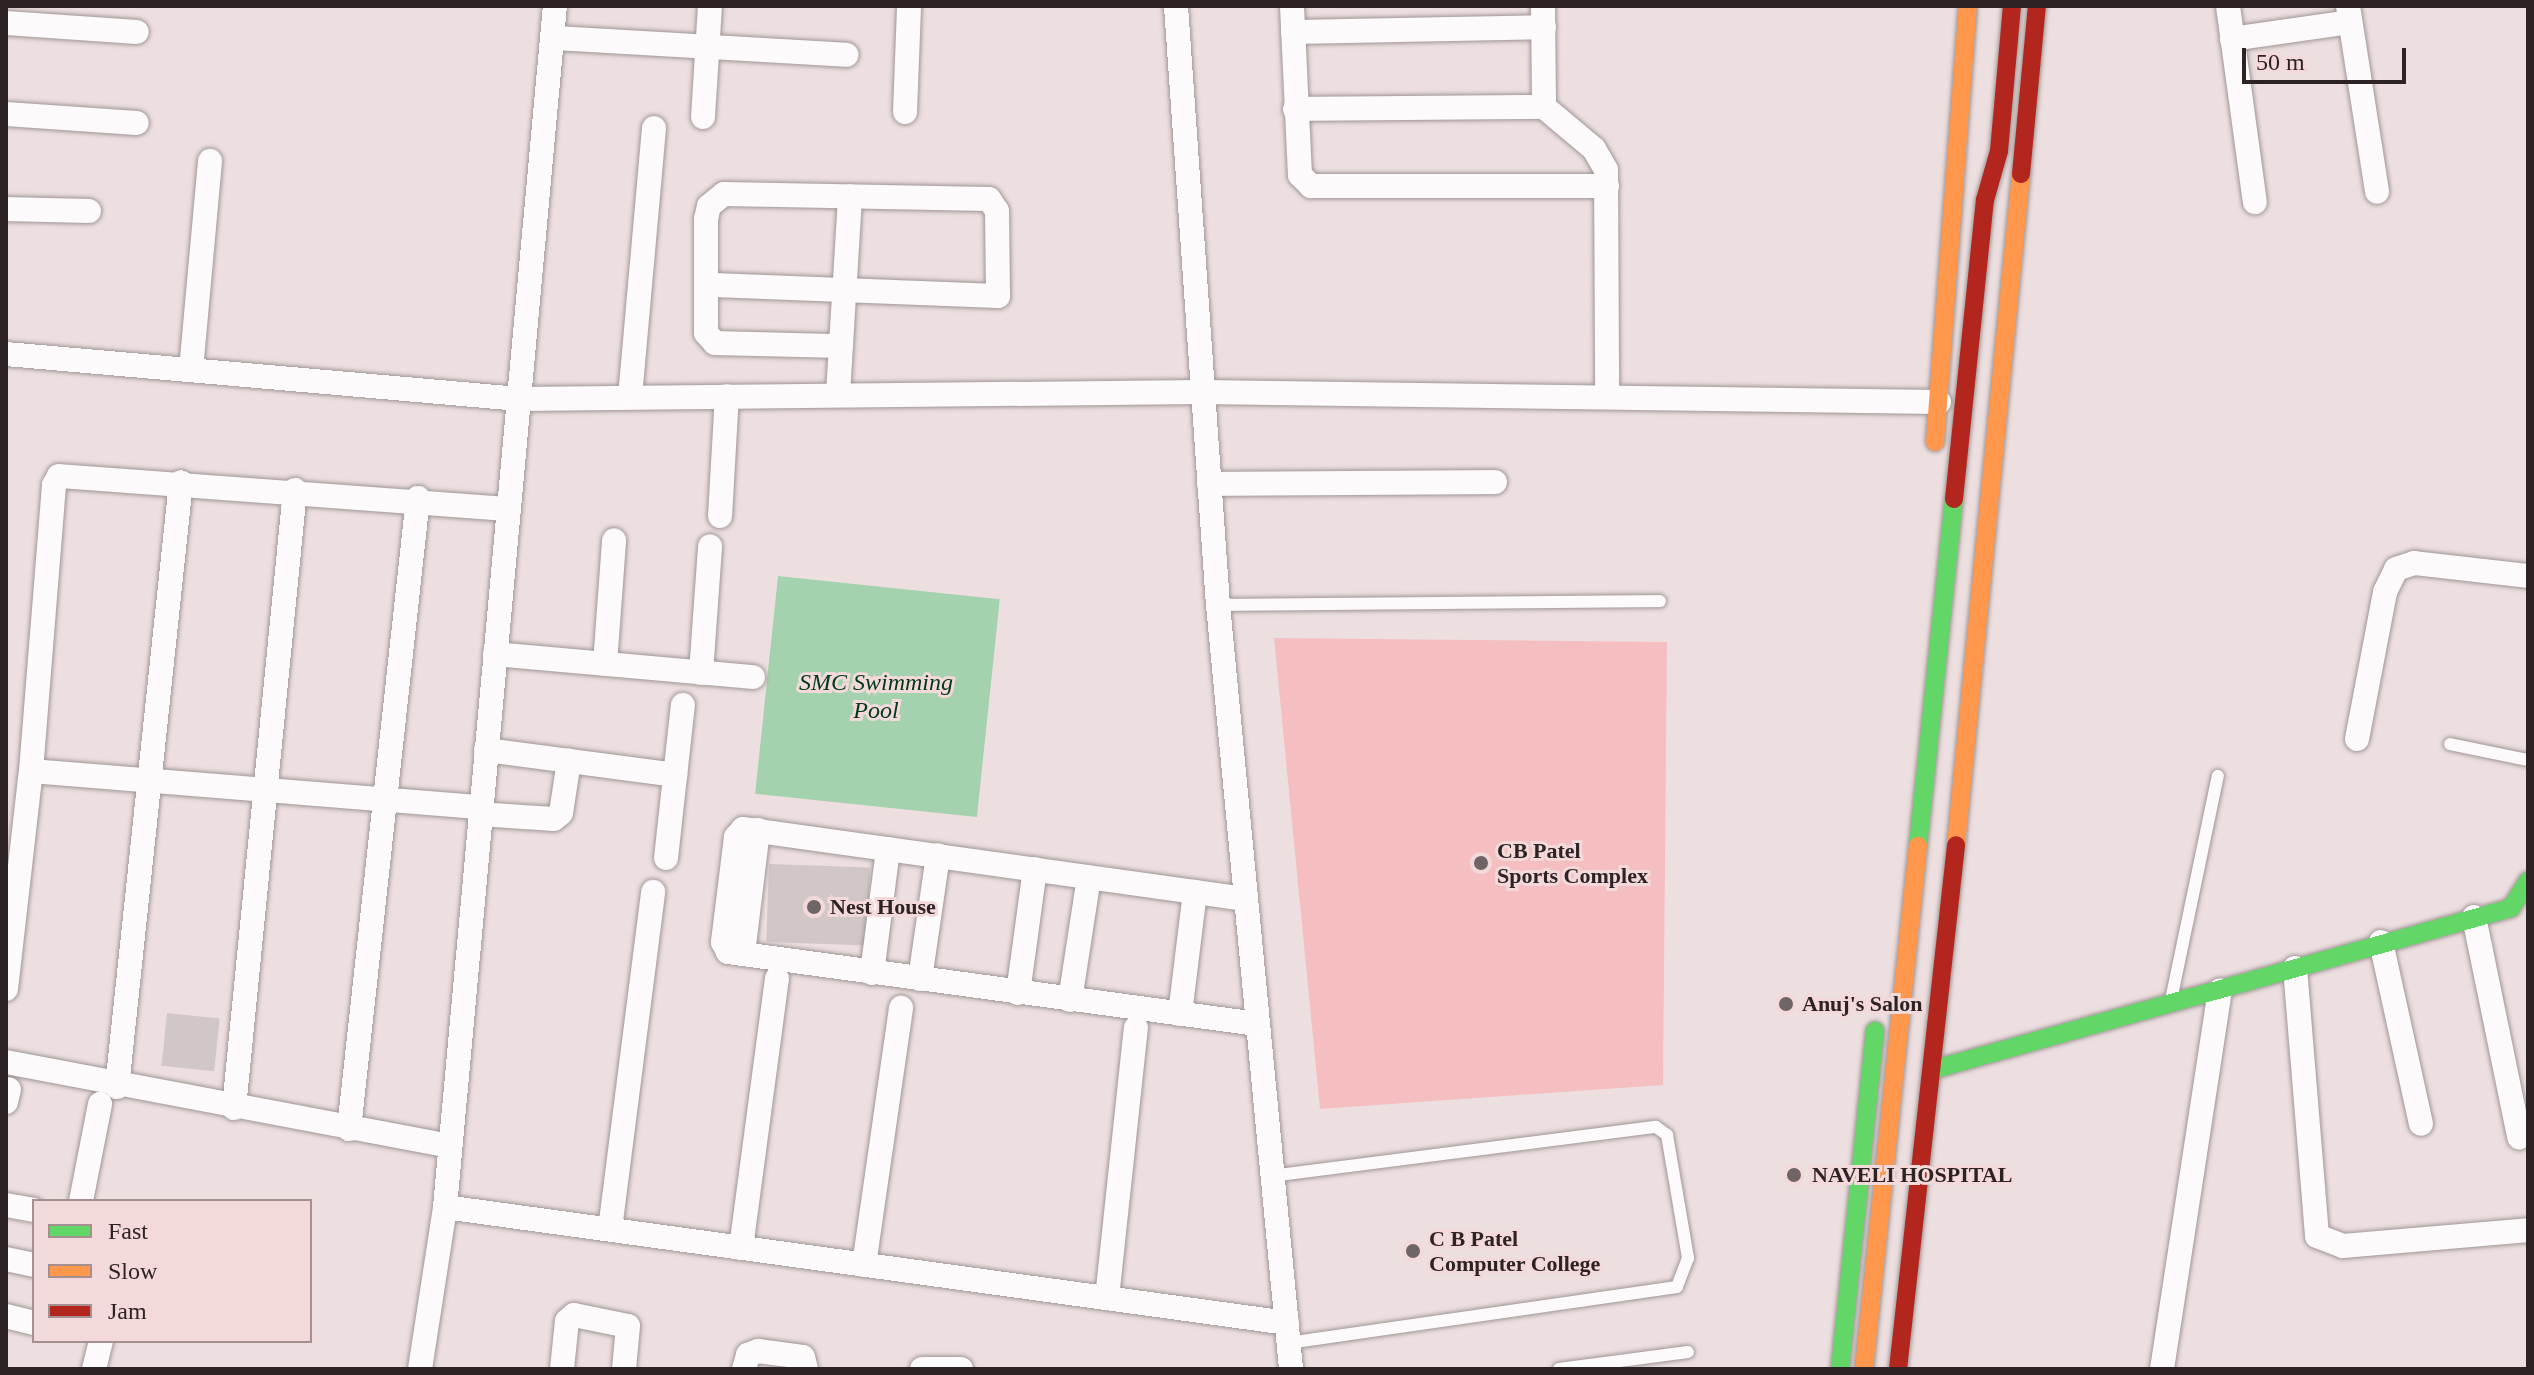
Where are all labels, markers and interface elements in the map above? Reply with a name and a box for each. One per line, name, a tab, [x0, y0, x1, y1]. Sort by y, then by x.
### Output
scale bar	[2246, 32, 2410, 82]
text: 50 m	[2256, 49, 2305, 75]
water label: SMC Swimming Pool	[799, 669, 953, 725]
place label: CB Patel Sports Complex	[1497, 837, 1648, 888]
marker: CB Patel Sports Complex	[1472, 854, 1490, 872]
place label: Nest House	[830, 894, 936, 920]
marker: Nest House	[805, 898, 823, 916]
place label: Anuj's Salon	[1802, 991, 1922, 1017]
marker: Anuj's Salon	[1777, 995, 1795, 1013]
place label: NAVELI HOSPITAL	[1812, 1162, 2012, 1188]
marker: NAVELI HOSPITAL	[1783, 1164, 1805, 1186]
legend	[32, 1199, 312, 1343]
text: Fast	[108, 1218, 148, 1244]
place label: C B Patel Computer College	[1429, 1225, 1601, 1276]
marker: C B Patel Computer College	[1404, 1242, 1422, 1260]
text: Slow	[108, 1258, 157, 1284]
text: Jam	[108, 1298, 147, 1324]

